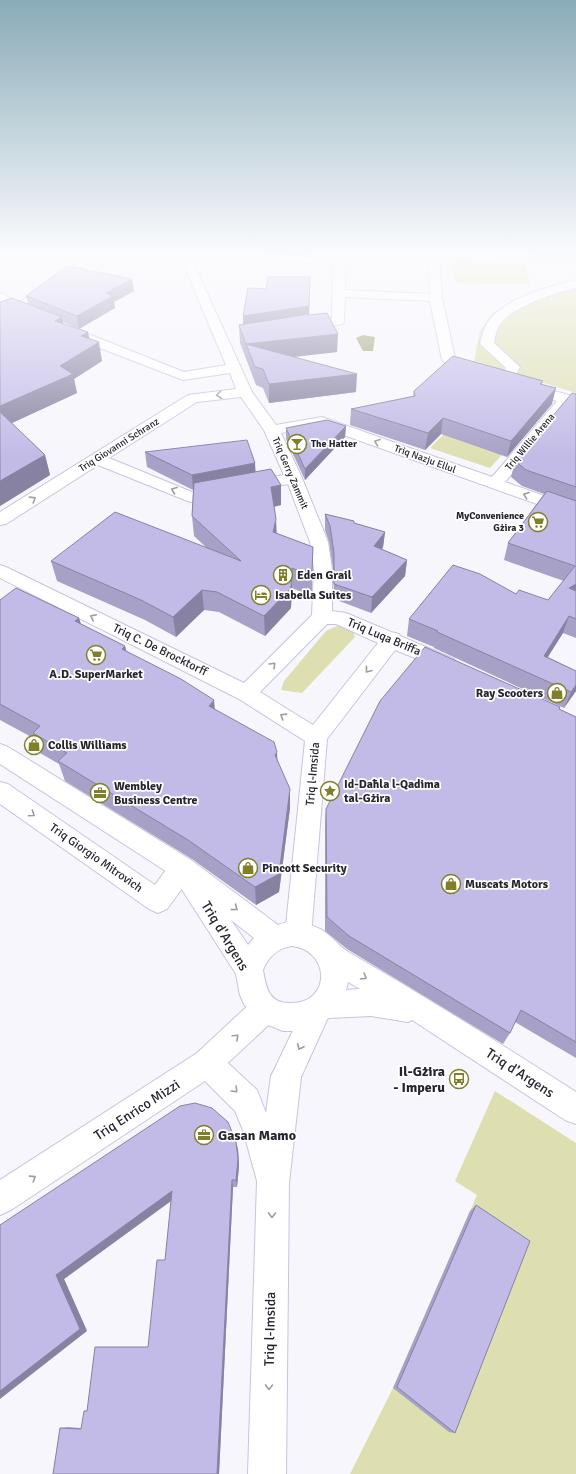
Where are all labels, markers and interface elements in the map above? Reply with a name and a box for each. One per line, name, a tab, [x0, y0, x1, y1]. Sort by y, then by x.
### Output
one-way arrow	[216, 390, 222, 399]
street label: Triq Willie Arena	[503, 411, 557, 473]
street label: Triq Giovanni Schranz	[77, 415, 162, 475]
bar icon: The Hatter	[286, 433, 308, 455]
street label: Triq Gerry Zammit	[269, 435, 311, 511]
place label: The Hatter	[311, 438, 357, 450]
one-way arrow	[374, 438, 381, 446]
street label: Triq Nazju Ellul	[392, 442, 458, 476]
one-way arrow	[171, 487, 179, 495]
one-way arrow	[523, 492, 530, 500]
one-way arrow	[29, 497, 36, 504]
place label: MyConvenience Gżira 3	[456, 510, 524, 534]
supermarket icon: MyConvenience Gżira 3	[527, 511, 549, 533]
building icon: Eden Grail	[272, 564, 294, 586]
place label: Eden Grail	[297, 568, 352, 583]
hotel icon: Isabella Suites	[250, 584, 272, 606]
place label: Isabella Suites	[275, 588, 352, 603]
one-way arrow	[90, 614, 98, 622]
street label: Triq Luqa Briffa	[345, 615, 423, 659]
street label: Triq C. De Brocktorff	[110, 621, 211, 680]
supermarket icon: A.D. SuperMarket	[85, 644, 107, 666]
one-way arrow	[268, 662, 276, 670]
one-way arrow	[366, 666, 373, 673]
place label: A.D. SuperMarket	[49, 667, 143, 682]
shop icon: Ray Scooters	[546, 682, 568, 704]
place label: Ray Scooters	[476, 686, 544, 701]
one-way arrow	[280, 713, 287, 721]
shop icon: Collis Williams	[23, 734, 45, 756]
place label: Collis Williams	[48, 738, 127, 753]
street label: Triq l-Imsida	[303, 742, 323, 806]
place label: Id-Daħla l-Qadima tal-Gżira	[343, 777, 440, 806]
place label: Wembley Business Centre	[114, 779, 198, 808]
place icon: Id-Daħla l-Qadima tal-Gżira	[319, 780, 341, 802]
office icon: Wembley Business Centre	[89, 782, 111, 804]
one-way arrow	[28, 809, 35, 817]
street label: Triq Giorgio Mitrovich	[47, 820, 145, 896]
shop icon: Pincott Security	[237, 857, 259, 879]
place label: Pincott Security	[262, 861, 347, 876]
shop icon: Muscats Motors	[440, 873, 462, 895]
place label: Muscats Motors	[465, 877, 549, 892]
street label: Triq d'Argens	[198, 898, 252, 974]
one-way arrow	[231, 903, 238, 910]
one-way arrow	[360, 972, 367, 979]
one-way arrow	[231, 1035, 238, 1042]
one-way arrow	[297, 1042, 305, 1050]
street label: Triq d'Argens	[483, 1045, 557, 1101]
place label: Il-Gżira - Imperu	[393, 1063, 445, 1096]
bus stop icon: Il-Gżira - Imperu	[448, 1068, 470, 1090]
street label: Triq Enrico Mizzi	[91, 1076, 183, 1144]
one-way arrow	[230, 1085, 238, 1093]
office icon: Gasan Mamo	[193, 1124, 215, 1146]
place label: Gasan Mamo	[218, 1127, 296, 1144]
one-way arrow	[28, 1176, 35, 1183]
one-way arrow	[268, 1212, 276, 1218]
street label: Triq l-Imsida	[261, 1292, 279, 1366]
one-way arrow	[265, 1384, 273, 1390]

